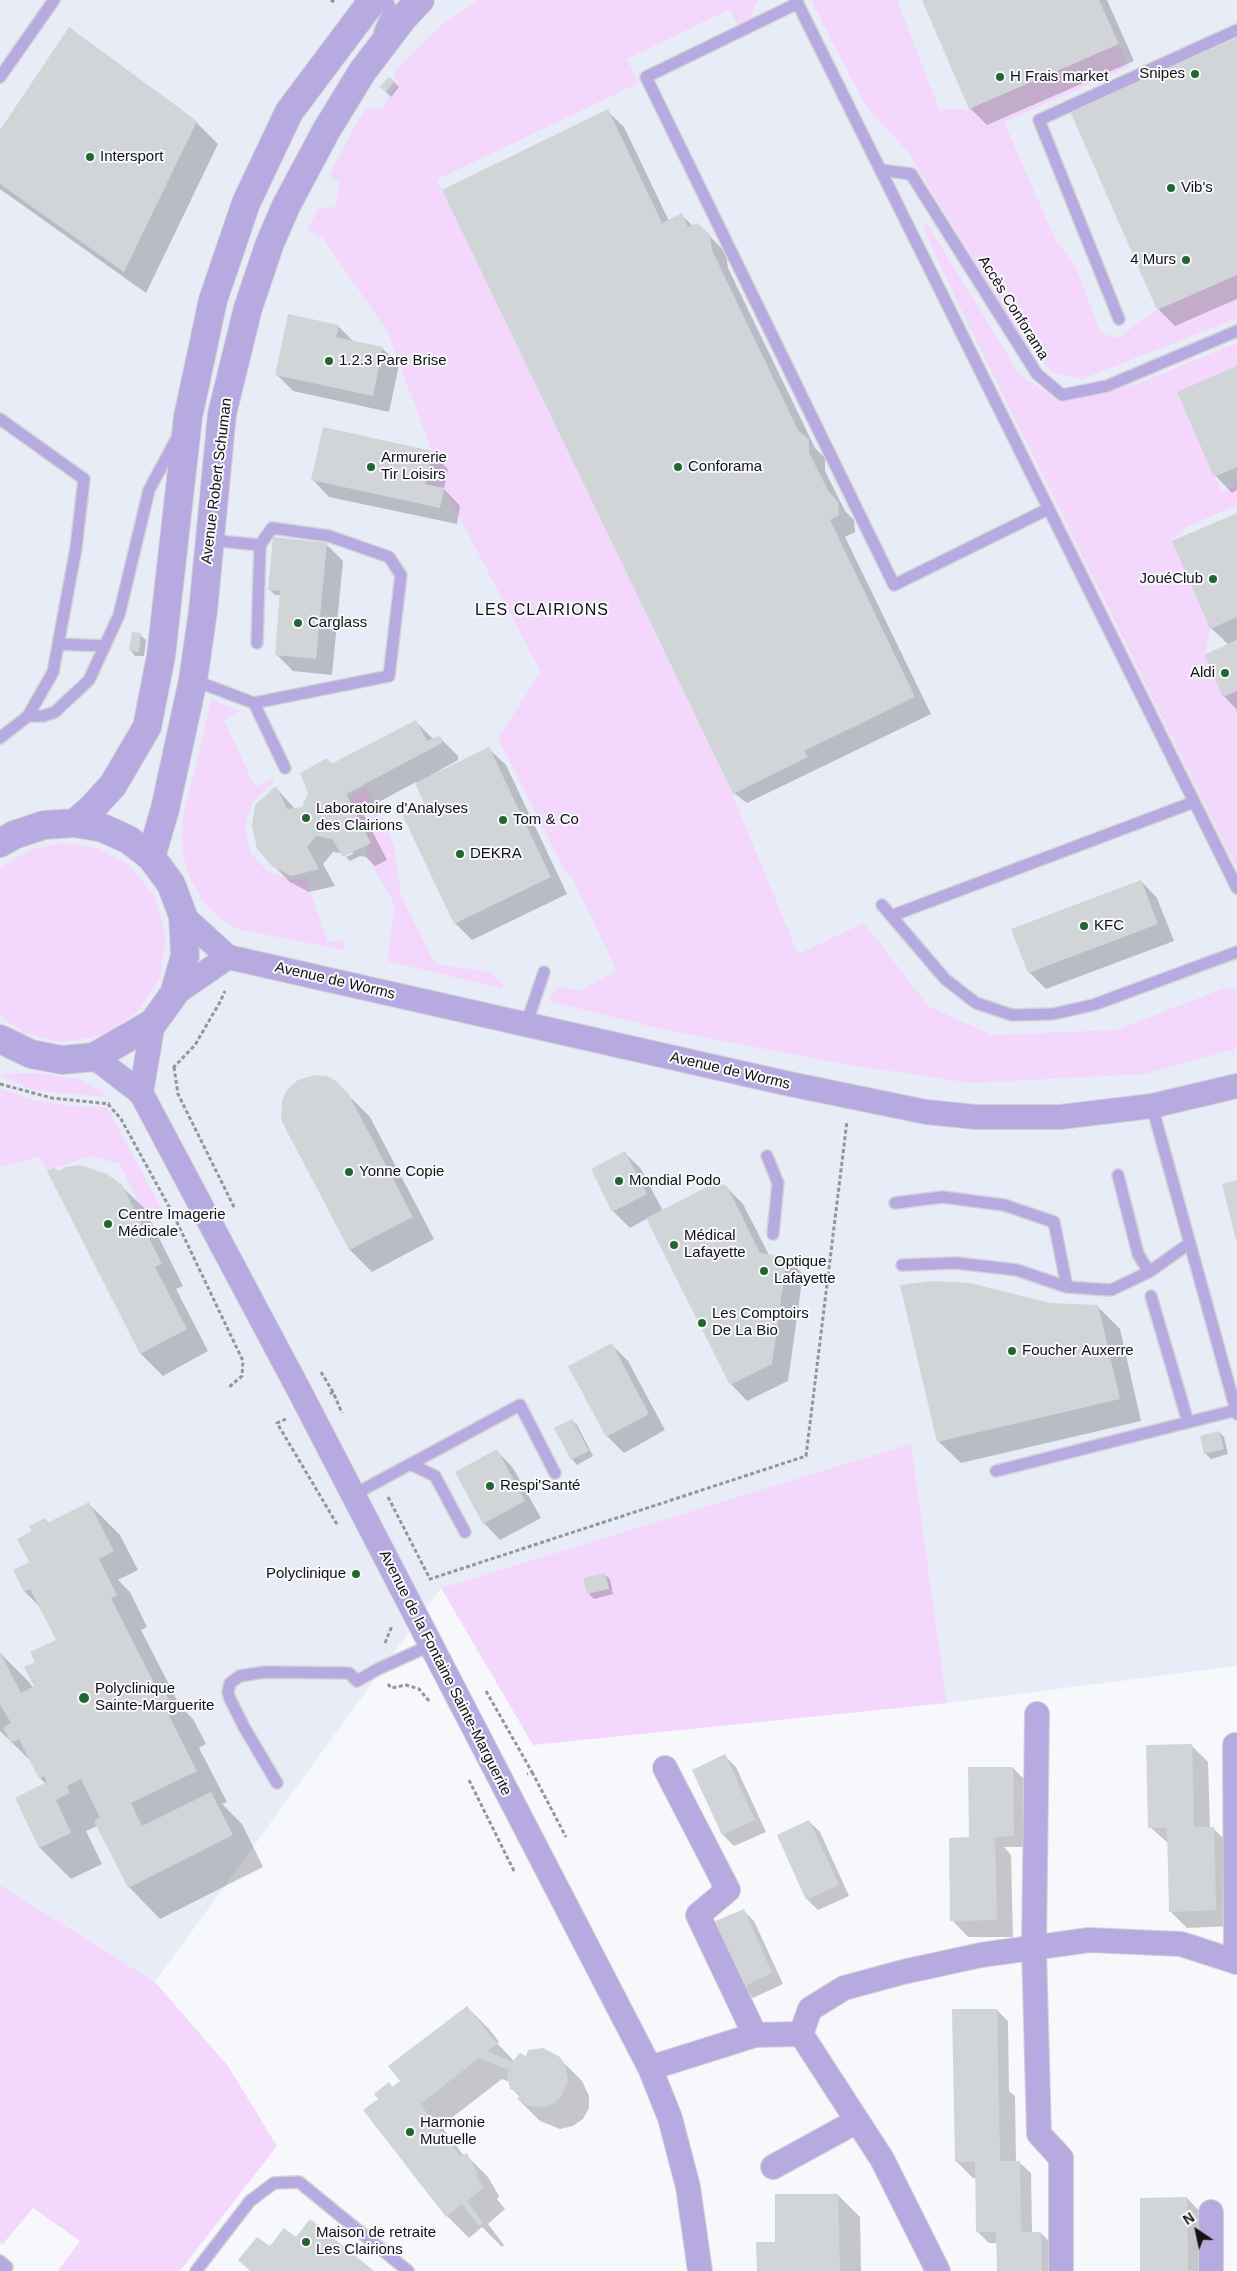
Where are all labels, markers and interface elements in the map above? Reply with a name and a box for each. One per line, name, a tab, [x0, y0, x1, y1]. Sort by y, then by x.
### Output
place label: Snipes	[1139, 65, 1185, 83]
place label: H Frais market	[1010, 68, 1108, 86]
marker: Snipes	[1189, 68, 1201, 80]
marker: H Frais market	[994, 71, 1006, 83]
place label: Intersport	[100, 148, 163, 166]
marker: Intersport	[84, 151, 96, 163]
place label: Vib's	[1181, 179, 1213, 197]
marker: Vib's	[1165, 182, 1177, 194]
place label: 4 Murs	[1130, 251, 1176, 269]
street label: Accès Conforama	[974, 253, 1052, 363]
marker: 4 Murs	[1180, 254, 1192, 266]
place label: 1.2.3 Pare Brise	[339, 352, 447, 370]
marker: 1.2.3 Pare Brise	[323, 355, 335, 367]
street label: Avenue Robert Schuman	[198, 397, 236, 565]
place label: Armurerie Tir Loisirs	[381, 449, 447, 484]
place label: Conforama	[688, 458, 762, 476]
marker: Armurerie Tir Loisirs	[365, 461, 377, 473]
marker: Conforama	[672, 461, 684, 473]
place label: JouéClub	[1140, 570, 1203, 588]
marker: JouéClub	[1207, 573, 1219, 585]
district label: LES CLAIRIONS	[473, 601, 611, 621]
place label: Carglass	[308, 614, 367, 632]
marker: Carglass	[292, 617, 304, 629]
place label: Aldi	[1190, 664, 1215, 682]
marker: Aldi	[1219, 667, 1231, 679]
place label: Laboratoire d'Analyses des Clairions	[316, 800, 468, 835]
place label: Tom & Co	[513, 811, 579, 829]
marker: Laboratoire d'Analyses des Clairions	[300, 812, 312, 824]
marker: Tom & Co	[497, 814, 509, 826]
place label: DEKRA	[470, 845, 522, 863]
marker: DEKRA	[454, 848, 466, 860]
place label: KFC	[1094, 917, 1124, 935]
marker: KFC	[1078, 920, 1090, 932]
street label: Avenue de Worms	[273, 958, 397, 1004]
street label: Avenue de Worms	[668, 1048, 792, 1094]
place label: Yonne Copie	[359, 1163, 444, 1181]
marker: Yonne Copie	[343, 1166, 355, 1178]
place label: Mondial Podo	[629, 1172, 721, 1190]
marker: Mondial Podo	[613, 1175, 625, 1187]
place label: Centre Imagerie Médicale	[118, 1206, 226, 1241]
marker: Centre Imagerie Médicale	[102, 1218, 114, 1230]
place label: Médical Lafayette	[684, 1227, 746, 1262]
marker: Médical Lafayette	[668, 1239, 680, 1251]
place label: Optique Lafayette	[774, 1253, 836, 1288]
marker: Optique Lafayette	[758, 1265, 770, 1277]
place label: Les Comptoirs De La Bio	[712, 1305, 809, 1340]
marker: Les Comptoirs De La Bio	[696, 1317, 708, 1329]
place label: Foucher Auxerre	[1022, 1342, 1134, 1360]
marker: Foucher Auxerre	[1006, 1345, 1018, 1357]
place label: Respi'Santé	[500, 1477, 580, 1495]
marker: Respi'Santé	[484, 1480, 496, 1492]
street label: Avenue de la Fontaine Sainte-Marguerite	[375, 1547, 515, 1799]
place label: Polyclinique	[266, 1565, 346, 1583]
marker: Polyclinique	[350, 1568, 362, 1580]
place label: Polyclinique Sainte-Marguerite	[95, 1680, 214, 1715]
marker: Polyclinique Sainte-Marguerite	[77, 1691, 91, 1705]
place label: Harmonie Mutuelle	[420, 2114, 485, 2149]
marker: Harmonie Mutuelle	[404, 2126, 416, 2138]
north arrow	[1172, 2206, 1222, 2256]
text: N	[1180, 2209, 1197, 2228]
place label: Maison de retraite Les Clairions	[316, 2224, 436, 2259]
marker: Maison de retraite Les Clairions	[300, 2236, 312, 2248]

